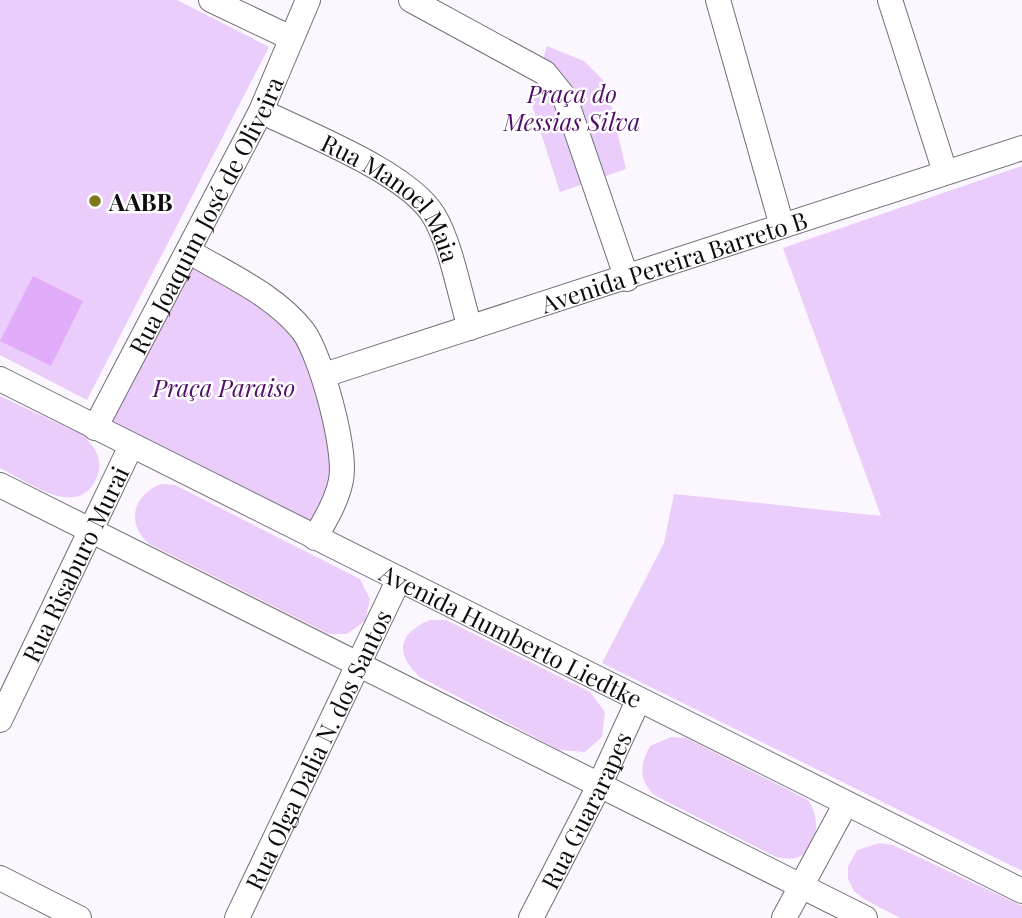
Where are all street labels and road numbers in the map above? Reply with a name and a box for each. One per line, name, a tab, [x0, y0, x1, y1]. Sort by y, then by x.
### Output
street label: Rua Joaquim José de Oliveira	[121, 71, 290, 359]
street label: Rua Manoel Maia	[316, 126, 467, 266]
street label: Avenida Pereira Barreto B	[536, 203, 811, 320]
street label: Rua Risaburo Murai	[14, 461, 135, 667]
street label: Avenida Humberto Liedtke	[374, 556, 648, 714]
street label: Rua Olga Dalia N. dos Santos	[237, 604, 398, 894]
street label: Rua Guararapes	[533, 726, 638, 894]

